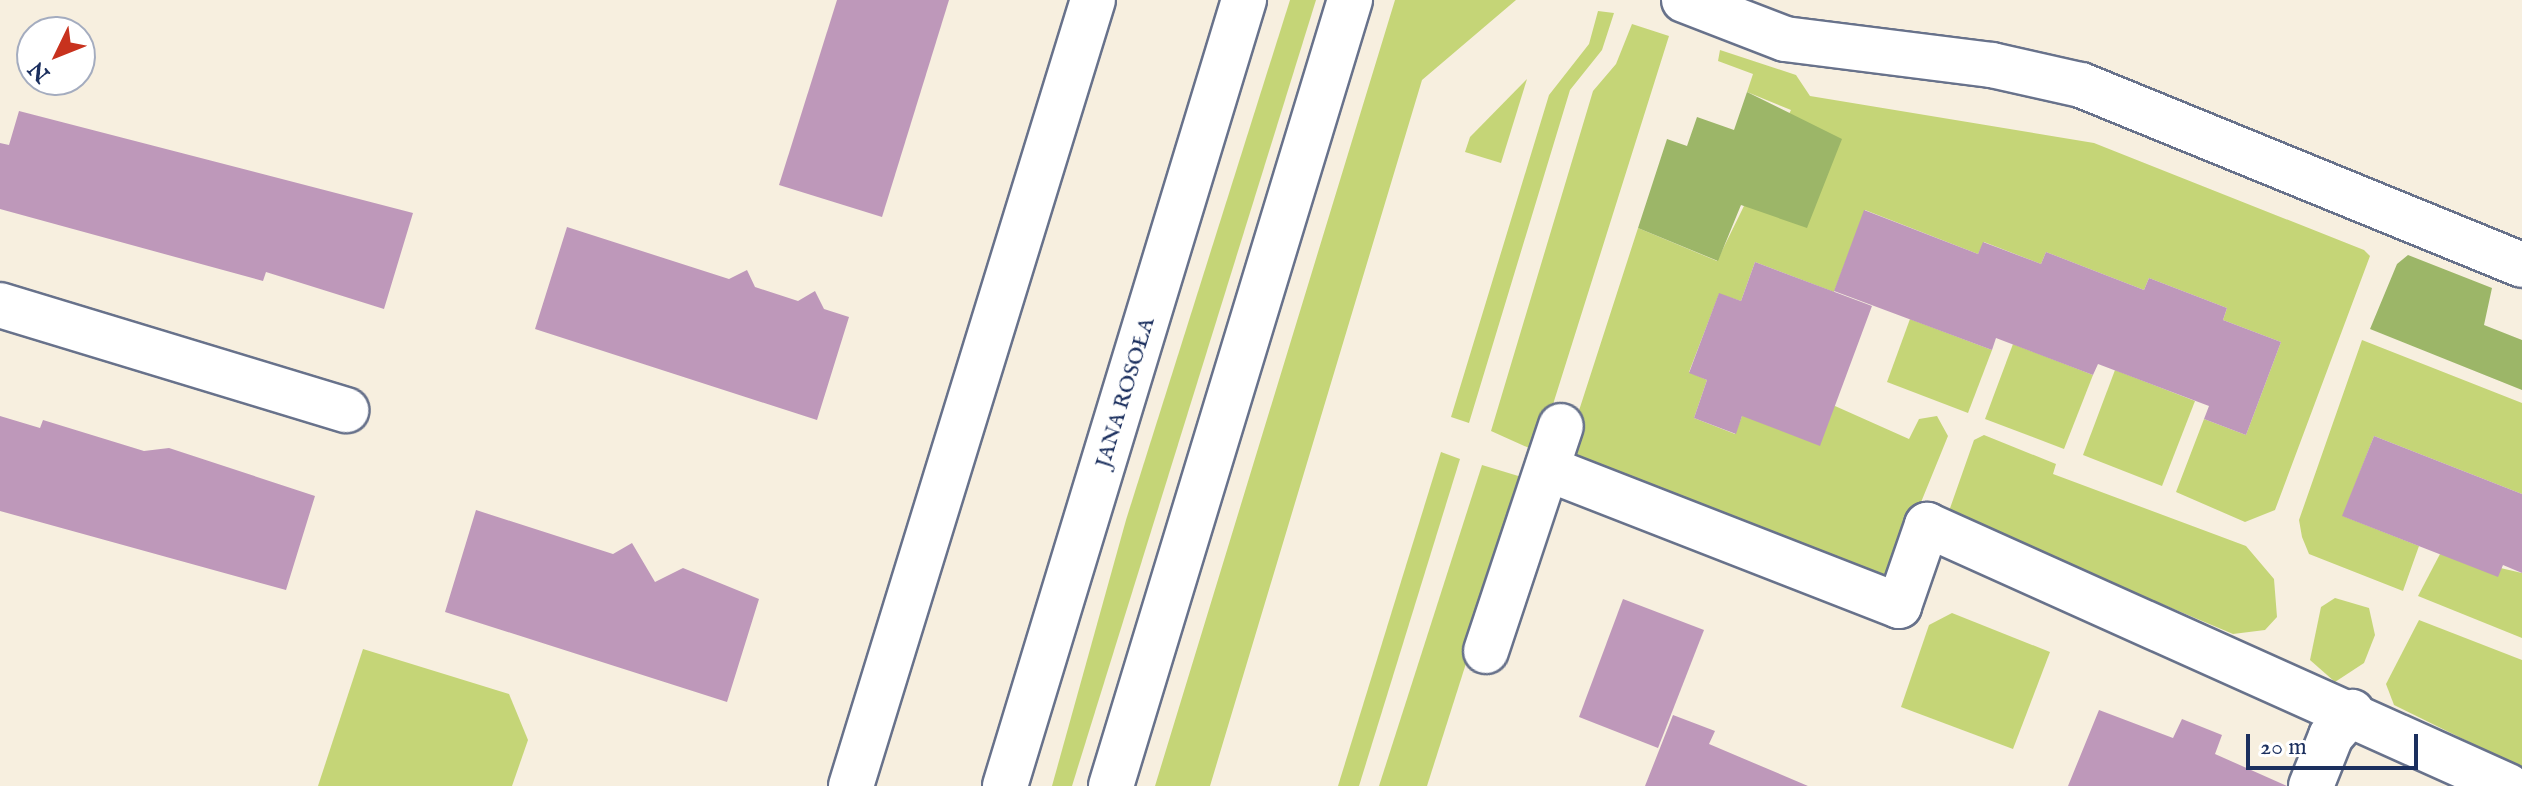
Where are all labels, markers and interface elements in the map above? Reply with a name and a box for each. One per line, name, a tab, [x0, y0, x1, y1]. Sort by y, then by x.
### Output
north arrow	[16, 16, 96, 96]
text: N	[23, 54, 57, 88]
street label: JANA ROSOŁA	[1091, 315, 1161, 471]
scale bar	[2250, 718, 2422, 768]
text: 20 m	[2260, 732, 2307, 763]

